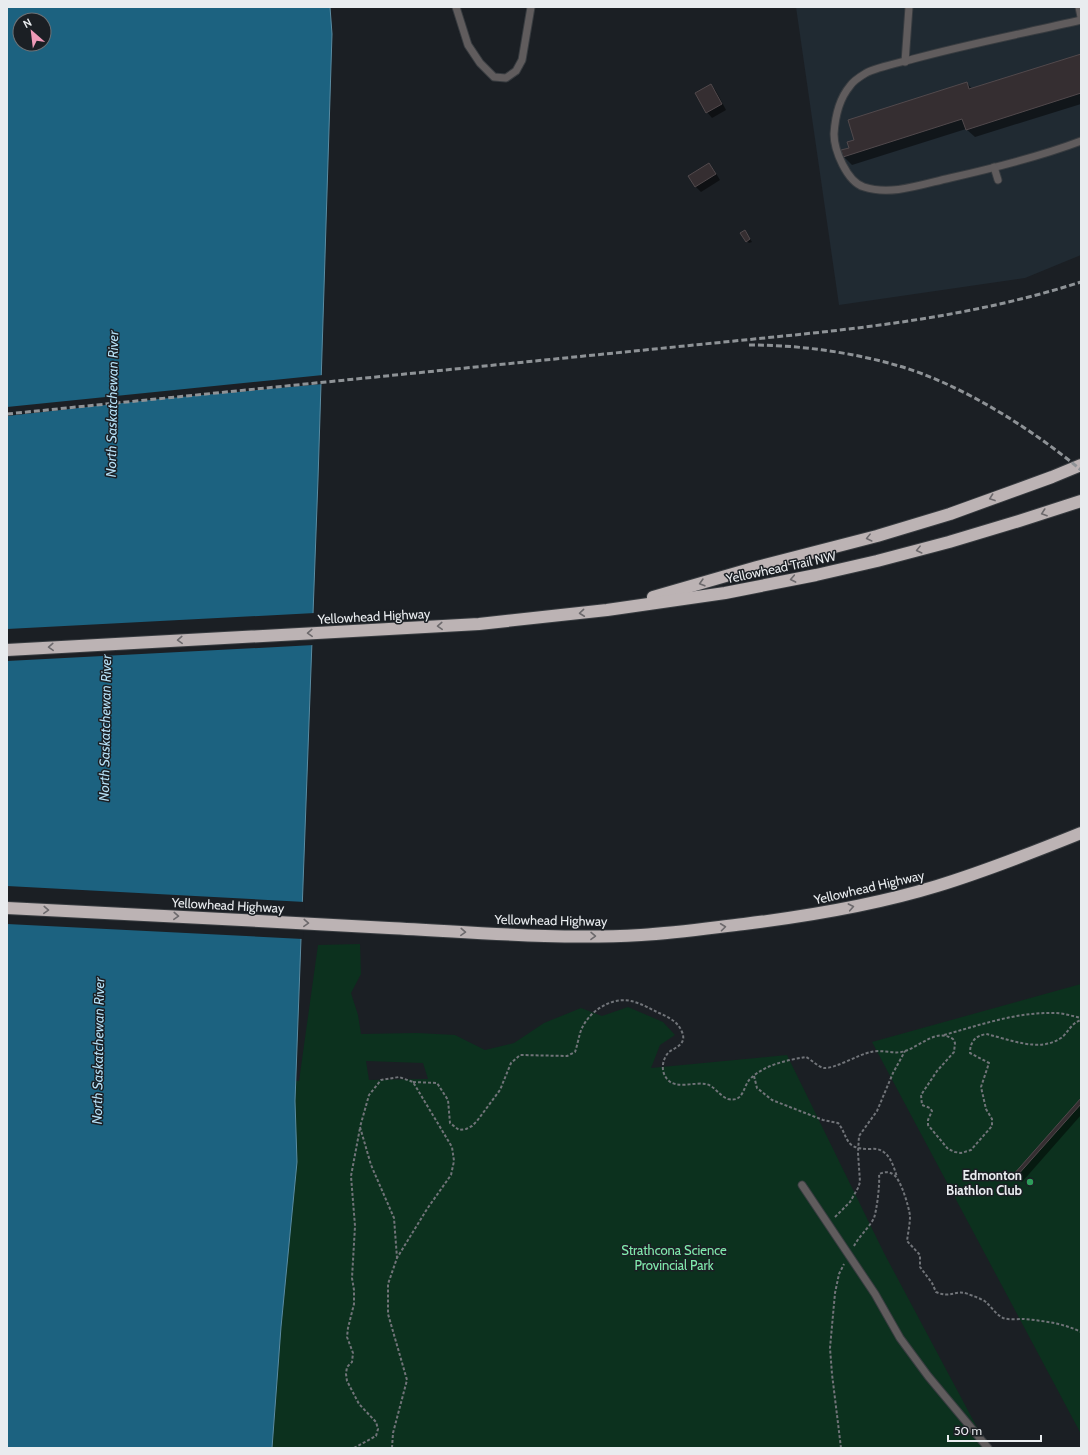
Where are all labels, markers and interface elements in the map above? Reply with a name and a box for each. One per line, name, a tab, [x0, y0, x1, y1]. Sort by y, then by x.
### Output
north arrow	[12, 12, 52, 52]
text: N	[21, 15, 34, 31]
water label: North Saskatchewan River	[102, 330, 122, 477]
one-way arrow	[989, 494, 996, 502]
one-way arrow	[1041, 508, 1048, 517]
one-way arrow	[865, 533, 872, 542]
one-way arrow	[916, 545, 923, 554]
street label: Yellowhead Trail NW	[724, 547, 838, 587]
one-way arrow	[790, 575, 796, 583]
one-way arrow	[699, 578, 706, 587]
street label: Yellowhead Highway	[316, 605, 431, 627]
one-way arrow	[578, 608, 585, 617]
one-way arrow	[437, 622, 443, 630]
one-way arrow	[307, 629, 313, 638]
one-way arrow	[177, 636, 183, 645]
one-way arrow	[48, 643, 54, 652]
water label: North Saskatchewan River	[95, 654, 115, 801]
street label: Yellowhead Highway	[811, 866, 926, 908]
street label: Yellowhead Highway	[170, 894, 285, 916]
one-way arrow	[848, 903, 854, 911]
one-way arrow	[43, 905, 49, 914]
street label: Yellowhead Highway	[493, 911, 608, 929]
one-way arrow	[173, 912, 179, 921]
one-way arrow	[303, 919, 309, 928]
one-way arrow	[719, 923, 726, 932]
one-way arrow	[460, 927, 466, 936]
one-way arrow	[590, 932, 596, 940]
water label: North Saskatchewan River	[88, 977, 108, 1124]
place label: Edmonton Biathlon Club	[946, 1167, 1023, 1198]
marker: Edmonton Biathlon Club	[1025, 1177, 1035, 1187]
park label: Strathcona Science Provincial Park	[621, 1242, 727, 1273]
scale bar	[948, 1417, 1041, 1443]
text: 50 m	[954, 1423, 982, 1438]

